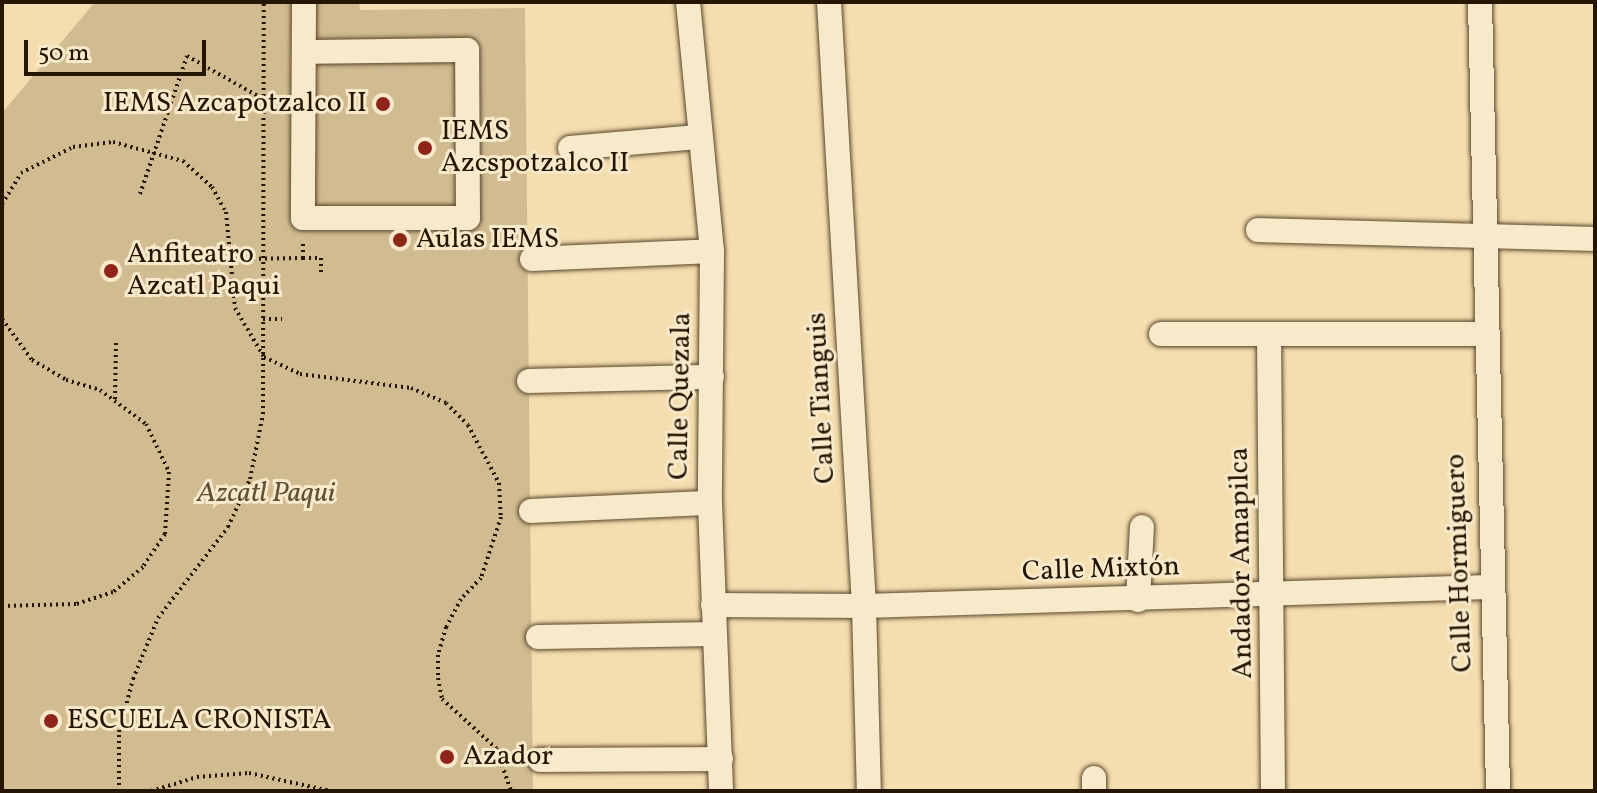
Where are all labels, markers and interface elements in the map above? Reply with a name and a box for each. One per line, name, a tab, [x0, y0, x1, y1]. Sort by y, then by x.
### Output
scale bar	[28, 24, 210, 74]
text: 50 m	[38, 37, 90, 71]
place label: IEMS Azcapotzalco II	[103, 87, 367, 121]
marker: IEMS Azcapotzalco II	[374, 95, 392, 113]
place label: IEMS Azcspotzalco II	[441, 115, 629, 181]
marker: IEMS Azcspotzalco II	[416, 139, 434, 157]
place label: Aulas IEMS	[416, 223, 559, 257]
marker: Aulas IEMS	[391, 231, 409, 249]
place label: Anfiteatro Azcatl Paqui	[127, 238, 280, 304]
marker: Anfiteatro Azcatl Paqui	[102, 262, 120, 280]
street label: Calle Tianguis	[801, 311, 843, 485]
street label: Calle Quezala	[663, 312, 699, 480]
street label: Andador Amapilca	[1223, 447, 1261, 679]
street label: Calle Hormiguero	[1439, 453, 1481, 673]
park label: Azcatl Paqui	[197, 477, 335, 511]
street label: Calle Mixtón	[1021, 550, 1181, 590]
place label: ESCUELA CRONISTA	[67, 704, 331, 738]
marker: ESCUELA CRONISTA	[42, 712, 60, 730]
place label: Azador	[463, 740, 553, 774]
marker: Azador	[438, 748, 456, 766]

